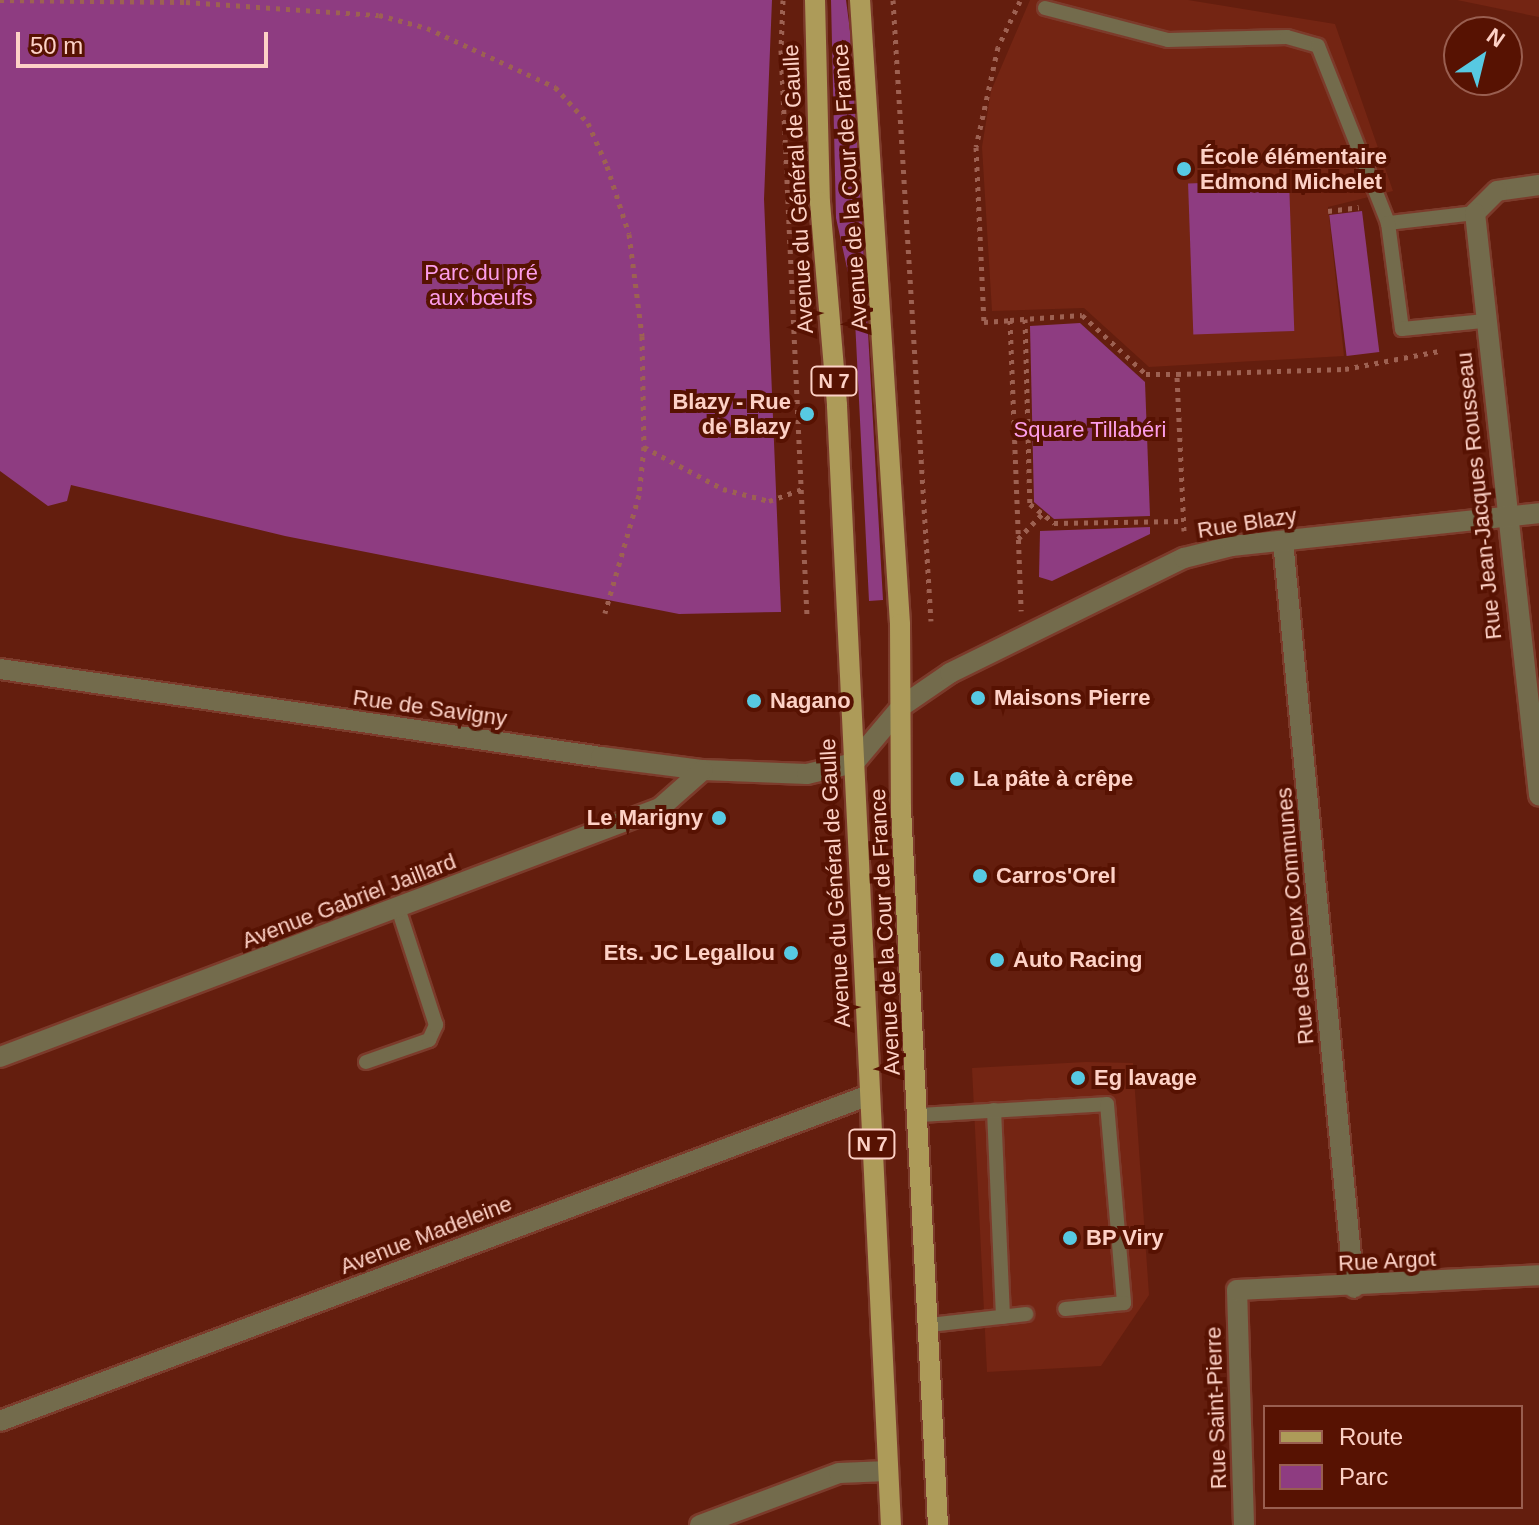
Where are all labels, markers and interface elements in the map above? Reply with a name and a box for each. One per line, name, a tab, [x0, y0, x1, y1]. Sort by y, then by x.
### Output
scale bar	[20, 16, 272, 66]
north arrow	[1443, 16, 1523, 96]
text: N	[1482, 23, 1510, 52]
text: 50 m	[30, 32, 83, 59]
street label: Avenue de la Cour de France	[827, 43, 873, 331]
street label: Avenue du Général de Gaulle	[777, 44, 819, 334]
place label: École élémentaire Edmond Michelet	[1200, 143, 1387, 194]
marker: École élémentaire Edmond Michelet	[1175, 160, 1193, 178]
park label: Parc du pré aux bœufs	[424, 259, 538, 310]
street label: Rue Jean-Jacques Rousseau	[1451, 351, 1507, 641]
road number: N 7	[810, 365, 858, 397]
place label: Blazy - Rue de Blazy	[672, 388, 791, 440]
marker: Blazy - Rue de Blazy	[798, 405, 816, 423]
park label: Square Tillabéri	[1013, 417, 1167, 443]
street label: Rue Blazy	[1195, 502, 1299, 544]
street label: Rue de Savigny	[351, 684, 509, 732]
place label: Maisons Pierre	[994, 685, 1151, 711]
place label: Nagano	[770, 688, 851, 714]
marker: Maisons Pierre	[969, 689, 987, 707]
marker: Nagano	[745, 692, 763, 710]
street label: Avenue du Général de Gaulle	[814, 738, 856, 1028]
place label: La pâte à crêpe	[973, 766, 1133, 792]
marker: La pâte à crêpe	[948, 770, 966, 788]
street label: Rue des Deux Communes	[1271, 786, 1319, 1046]
street label: Avenue de la Cour de France	[864, 788, 906, 1076]
place label: Le Marigny	[587, 805, 703, 831]
marker: Le Marigny	[710, 809, 728, 827]
street label: Avenue Gabriel Jaillard	[238, 848, 460, 954]
place label: Carros'Orel	[996, 863, 1116, 889]
marker: Carros'Orel	[971, 867, 989, 885]
place label: Ets. JC Legallou	[604, 940, 775, 966]
marker: Ets. JC Legallou	[782, 944, 800, 962]
place label: Auto Racing	[1013, 947, 1143, 973]
marker: Auto Racing	[988, 951, 1006, 969]
place label: Eg lavage	[1094, 1065, 1197, 1091]
marker: Eg lavage	[1069, 1069, 1087, 1087]
road number: N 7	[848, 1128, 896, 1160]
street label: Avenue Madeleine	[336, 1190, 516, 1280]
place label: BP Viry	[1086, 1225, 1164, 1251]
marker: BP Viry	[1061, 1229, 1079, 1247]
street label: Rue Argot	[1337, 1245, 1437, 1277]
street label: Rue Saint-Pierre	[1200, 1326, 1232, 1490]
legend	[1263, 1405, 1523, 1509]
text: Route	[1339, 1423, 1403, 1450]
text: Parc	[1339, 1463, 1388, 1490]

